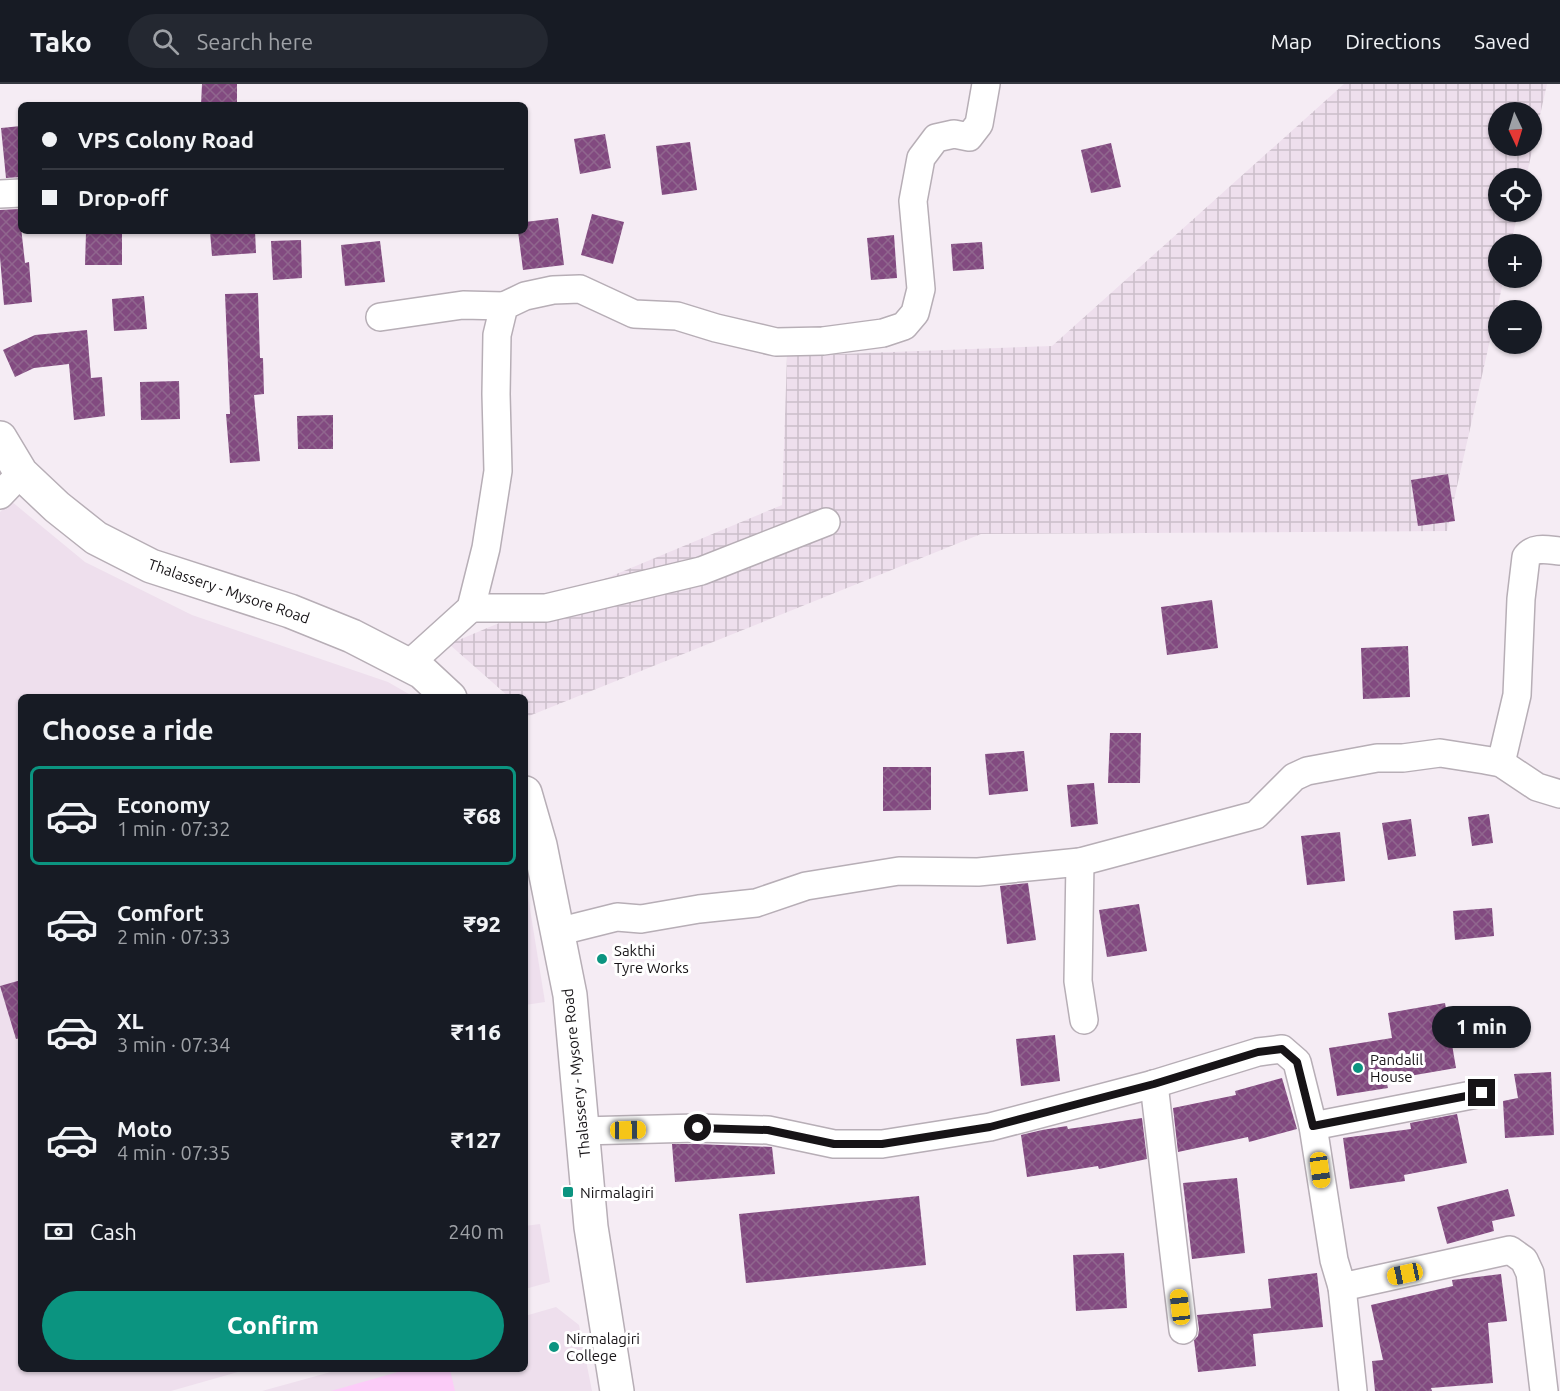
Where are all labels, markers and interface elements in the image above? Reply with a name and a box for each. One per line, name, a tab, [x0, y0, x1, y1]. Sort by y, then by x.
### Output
search box	[128, 14, 548, 68]
icon: search	[149, 25, 182, 58]
text: Tako	[30, 26, 92, 57]
text: Search here	[197, 29, 313, 54]
text: Map	[1271, 29, 1312, 53]
text: Directions	[1345, 29, 1441, 53]
text: Saved	[1474, 29, 1530, 53]
north arrow	[1488, 102, 1542, 156]
map controls	[1488, 102, 1542, 354]
text: VPS Colony Road	[78, 127, 254, 152]
button: locate	[1488, 168, 1542, 222]
text: Drop-off	[78, 185, 168, 210]
button: +	[1488, 234, 1542, 288]
button: −	[1488, 300, 1542, 354]
street label: Thalassery - Mysore Road	[146, 555, 312, 627]
text: Choose a ride	[42, 715, 214, 745]
icon: car	[45, 789, 99, 843]
text: Economy	[117, 792, 210, 817]
text: ₹68	[464, 803, 501, 828]
text: 1 min · 07:32	[117, 817, 231, 840]
icon: car	[45, 897, 99, 951]
text: Comfort	[117, 900, 204, 925]
text: ₹92	[464, 911, 501, 936]
text: 2 min · 07:33	[117, 925, 231, 948]
place label: Sakthi Tyre Works	[614, 942, 689, 976]
marker: Sakthi Tyre Works	[595, 952, 609, 966]
street label: Thalassery - Mysore Road	[559, 988, 593, 1158]
icon: car	[45, 1005, 99, 1059]
callout: 1 min	[1432, 1006, 1532, 1048]
text: XL	[117, 1008, 144, 1033]
text: 1 min	[1456, 1015, 1507, 1038]
text: ₹116	[451, 1019, 501, 1044]
text: 3 min · 07:34	[117, 1033, 231, 1056]
place label: Pandalil House	[1370, 1051, 1423, 1085]
marker: Pandalil House	[1351, 1061, 1365, 1075]
route end	[1468, 1079, 1495, 1106]
icon: car	[45, 1113, 99, 1167]
route start	[684, 1114, 711, 1141]
text: Moto	[117, 1116, 172, 1141]
car	[610, 1121, 646, 1139]
text: ₹127	[451, 1127, 501, 1152]
text: 4 min · 07:35	[117, 1141, 231, 1164]
car	[1309, 1151, 1331, 1189]
place label: Nirmalagiri	[580, 1184, 654, 1201]
marker: Nirmalagiri	[561, 1185, 575, 1199]
icon: cash	[42, 1215, 75, 1248]
text: Cash	[90, 1219, 137, 1244]
text: 240 m	[448, 1220, 504, 1243]
car	[1386, 1261, 1424, 1287]
car	[1169, 1288, 1191, 1326]
button: Confirm	[42, 1291, 504, 1360]
place label: Nirmalagiri College	[566, 1330, 640, 1364]
marker: Nirmalagiri College	[547, 1340, 561, 1354]

